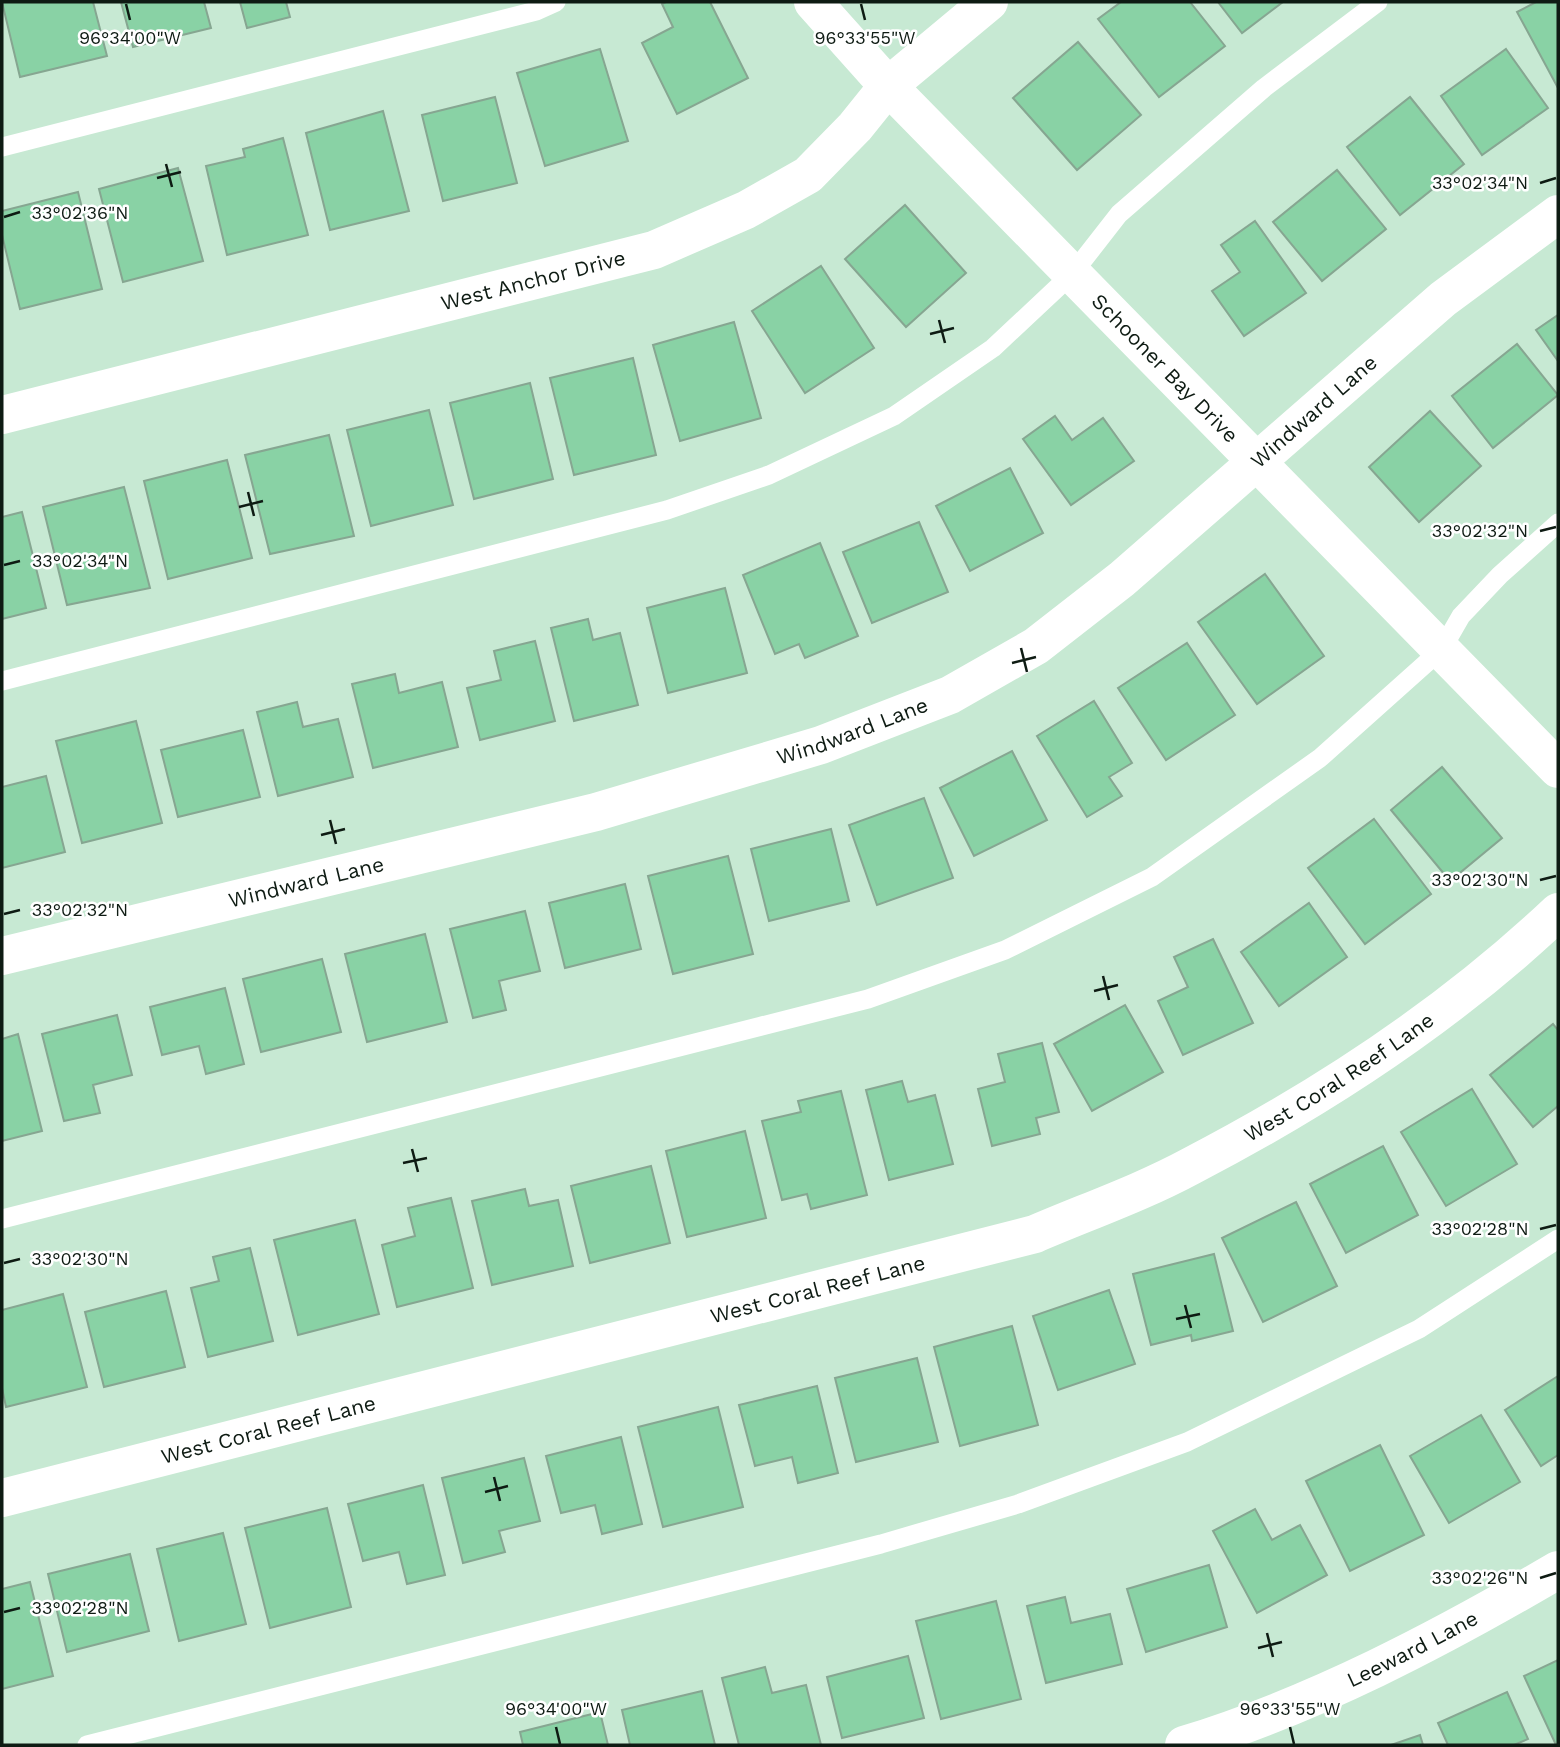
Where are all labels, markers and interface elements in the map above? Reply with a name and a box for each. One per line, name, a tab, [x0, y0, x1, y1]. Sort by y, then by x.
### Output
text: 96°34'00"W	[79, 27, 181, 48]
text: 96°33'55"W	[814, 27, 916, 48]
text: 33°02'34"N	[1432, 172, 1528, 193]
text: 33°02'36"N	[31, 202, 129, 223]
street label: West Anchor Drive	[438, 245, 628, 315]
street label: Schooner Bay Drive	[1087, 288, 1244, 448]
street label: Windward Lane	[1245, 349, 1382, 473]
text: 33°02'32"N	[1432, 520, 1528, 541]
text: 33°02'34"N	[32, 550, 128, 571]
street label: Windward Lane	[774, 692, 931, 770]
street label: Windward Lane	[226, 851, 386, 913]
text: 33°02'30"N	[1431, 869, 1529, 890]
text: 33°02'32"N	[32, 899, 128, 920]
street label: West Coral Reef Lane	[1239, 1007, 1439, 1147]
text: 33°02'28"N	[1431, 1218, 1529, 1239]
text: 33°02'30"N	[31, 1248, 129, 1269]
street label: West Coral Reef Lane	[708, 1250, 928, 1328]
street label: West Coral Reef Lane	[158, 1390, 378, 1469]
text: 33°02'26"N	[1431, 1567, 1529, 1588]
text: 33°02'28"N	[31, 1597, 129, 1618]
street label: Leeward Lane	[1343, 1605, 1482, 1692]
text: 96°34'00"W	[505, 1698, 607, 1719]
text: 96°33'55"W	[1239, 1698, 1341, 1719]

